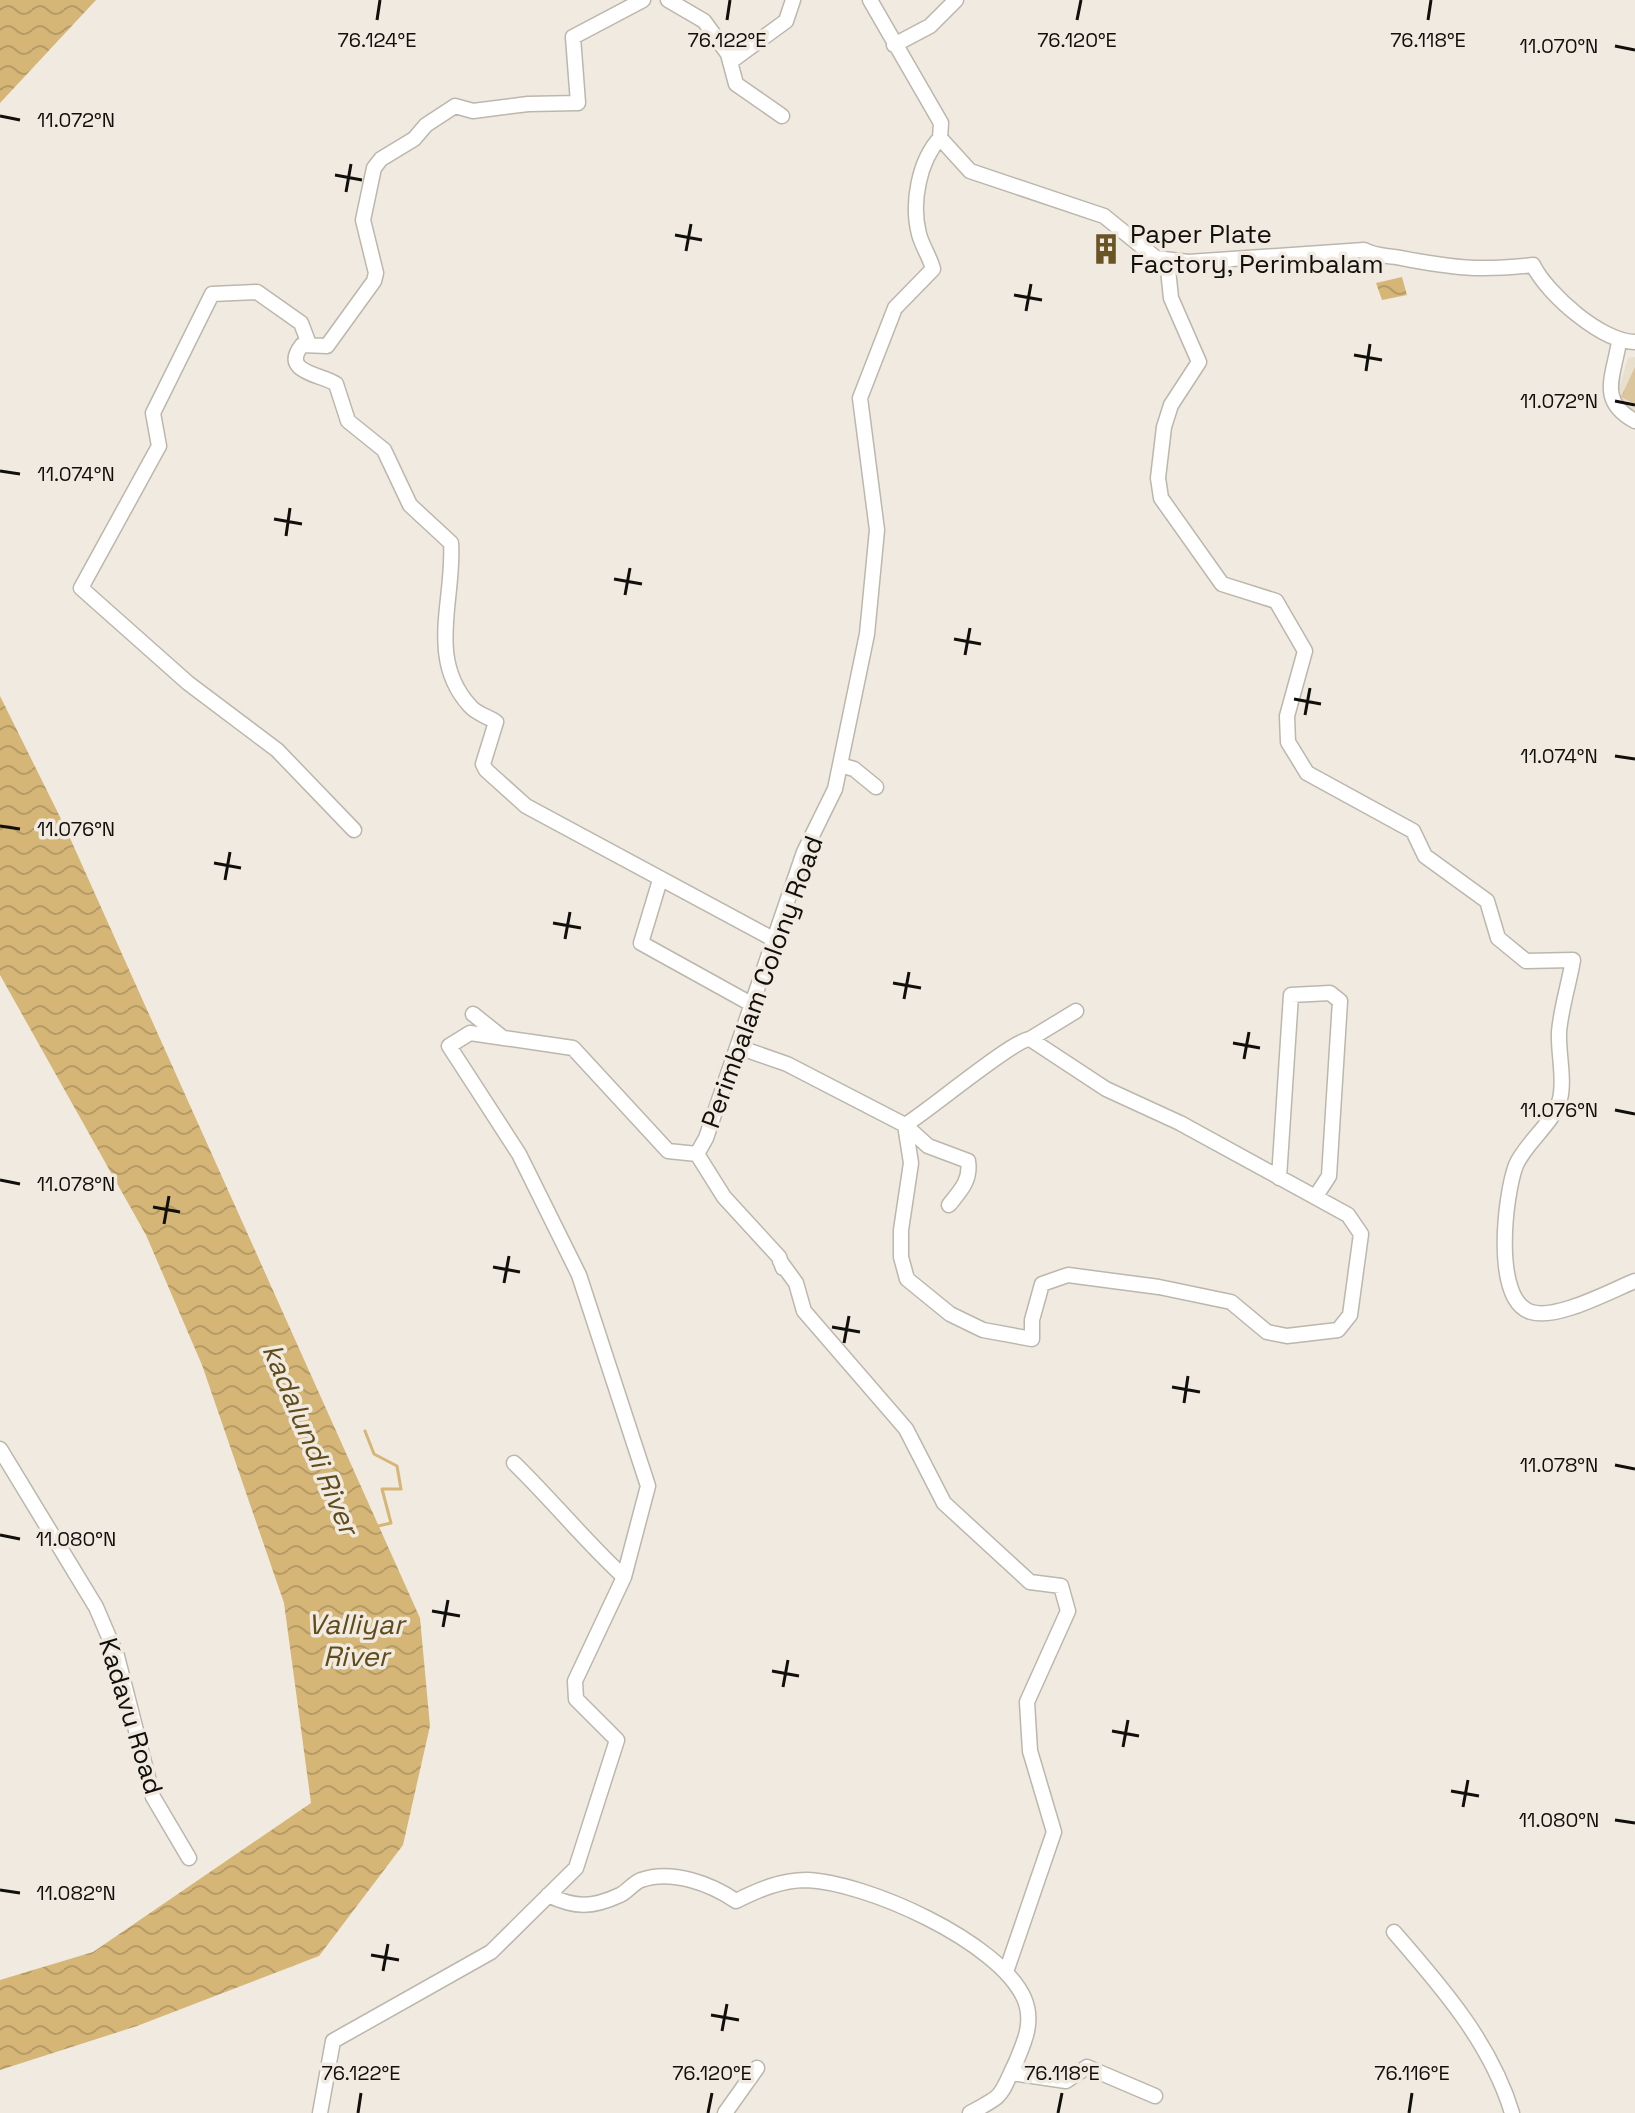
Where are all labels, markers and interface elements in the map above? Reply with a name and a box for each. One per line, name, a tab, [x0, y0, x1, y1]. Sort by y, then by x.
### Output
text: 76.124°E	[338, 27, 416, 53]
text: 76.122°E	[688, 27, 766, 53]
text: 76.120°E	[1037, 27, 1117, 53]
text: 76.118°E	[1390, 27, 1466, 53]
text: 11.070°N	[1520, 33, 1598, 59]
text: 11.072°N	[37, 107, 115, 133]
place label: Paper Plate Factory, Perimbalam	[1130, 217, 1384, 281]
building icon: Paper Plate Factory, Perimbalam	[1089, 232, 1123, 266]
text: 11.072°N	[1520, 388, 1598, 414]
text: 11.074°N	[37, 461, 115, 487]
text: 11.074°N	[1520, 743, 1598, 769]
text: 11.076°N	[37, 816, 115, 842]
street label: Perimbalam Colony Road	[693, 831, 831, 1133]
text: 11.076°N	[1520, 1097, 1598, 1123]
text: 11.078°N	[37, 1171, 115, 1197]
water label: kadalundi River	[255, 1338, 369, 1543]
text: 11.078°N	[1520, 1452, 1598, 1478]
text: 11.080°N	[36, 1526, 116, 1552]
water label: Valliyar River	[308, 1606, 408, 1674]
street label: Kadavu Road	[91, 1634, 171, 1798]
text: 11.080°N	[1519, 1807, 1599, 1833]
text: 11.082°N	[36, 1880, 116, 1906]
text: 76.122°E	[322, 2060, 400, 2086]
text: 76.120°E	[672, 2060, 752, 2086]
text: 76.118°E	[1024, 2060, 1100, 2086]
text: 76.116°E	[1374, 2060, 1450, 2086]

